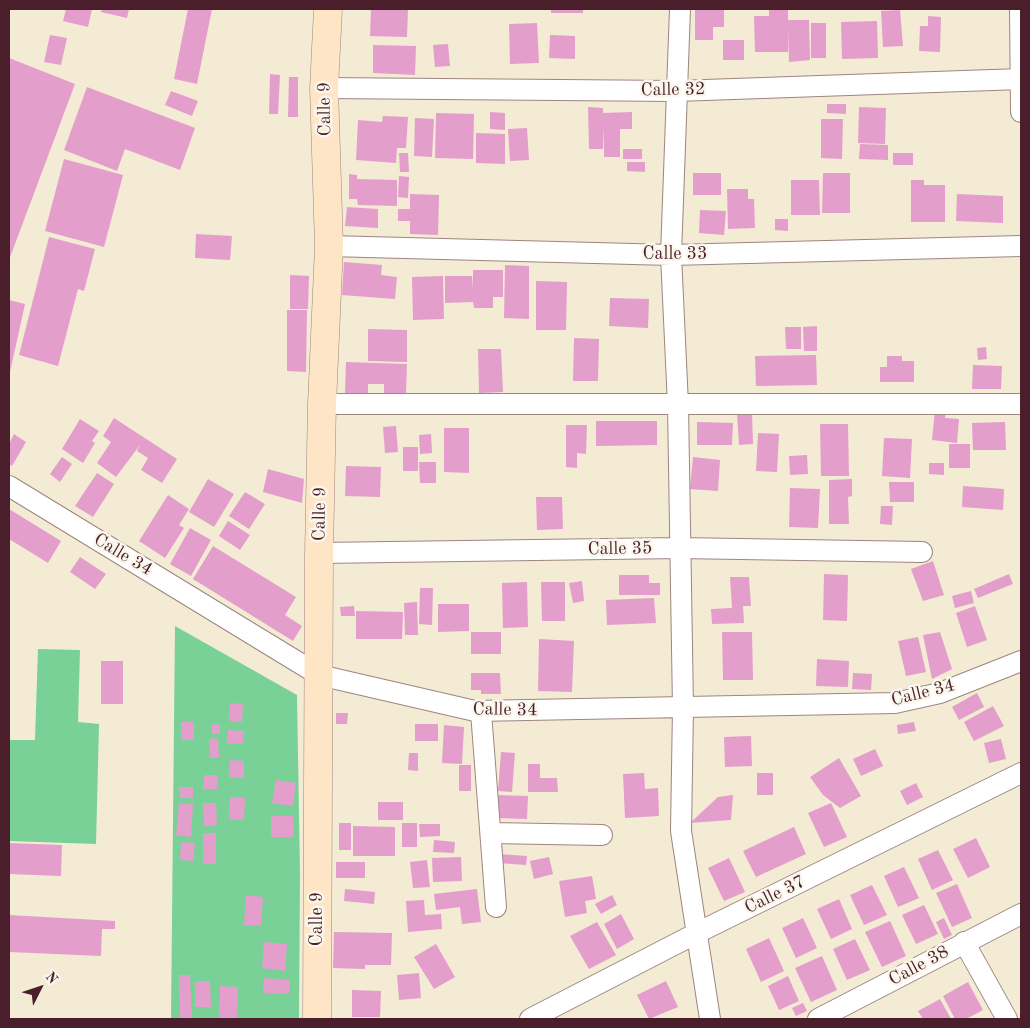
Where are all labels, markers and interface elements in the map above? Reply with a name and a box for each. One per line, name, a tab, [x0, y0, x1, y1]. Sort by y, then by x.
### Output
street label: Calle 32	[640, 79, 706, 101]
street label: Calle 9	[314, 82, 336, 136]
street label: Calle 33	[643, 243, 707, 265]
street label: Calle 9	[309, 487, 331, 541]
street label: Calle 34	[90, 529, 156, 581]
street label: Calle 35	[587, 538, 653, 560]
street label: Calle 34	[889, 675, 957, 711]
street label: Calle 34	[472, 699, 538, 721]
street label: Calle 37	[741, 871, 809, 919]
street label: Calle 9	[306, 892, 328, 946]
street label: Calle 38	[885, 941, 953, 991]
north arrow	[15, 963, 65, 1013]
text: N	[43, 970, 60, 987]

